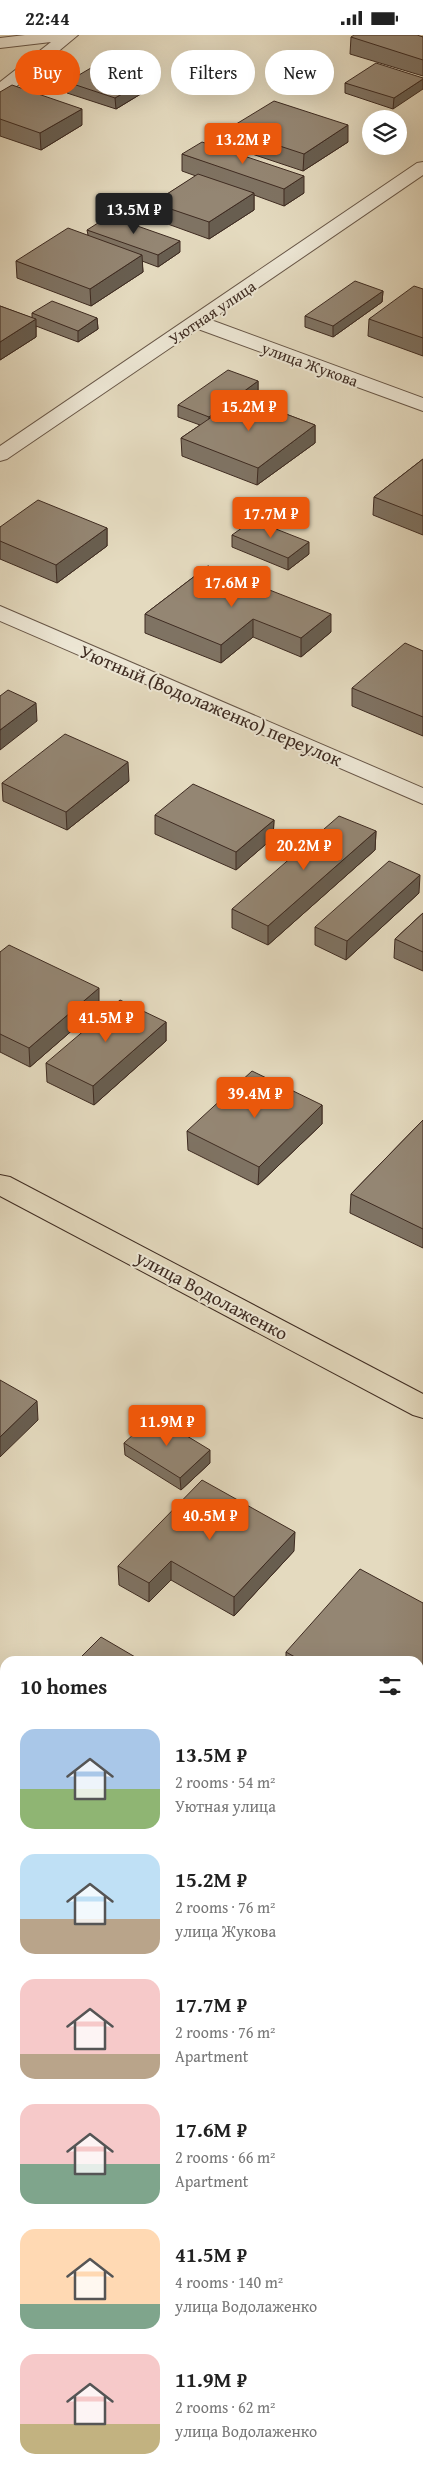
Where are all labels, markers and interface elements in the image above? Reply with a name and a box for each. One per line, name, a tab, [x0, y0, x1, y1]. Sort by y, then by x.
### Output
text: 22:44	[25, 4, 70, 32]
chip: Buy	[15, 50, 80, 95]
chip: Rent	[90, 50, 161, 95]
chip: Filters	[171, 50, 255, 95]
chip: New	[265, 50, 334, 95]
map controls	[362, 110, 407, 155]
button: layers	[362, 110, 407, 155]
pin: 13.2M ₽	[197, 123, 289, 165]
text: 13.2M ₽	[216, 127, 270, 151]
pin: 13.5M ₽	[88, 193, 180, 235]
text: 13.5M ₽	[107, 197, 161, 221]
street label: Уютная улица	[164, 274, 261, 350]
street label: улица Жукова	[257, 335, 362, 393]
pin: 15.2M ₽	[203, 389, 295, 432]
text: 15.2M ₽	[222, 394, 276, 418]
pin: 17.7M ₽	[225, 497, 317, 539]
text: 17.7M ₽	[244, 501, 298, 525]
pin: 17.6M ₽	[186, 565, 278, 608]
text: 17.6M ₽	[205, 570, 259, 594]
street label: Уютный (Водолаженко) переулок	[75, 637, 347, 773]
pin: 20.2M ₽	[258, 829, 350, 871]
text: 20.2M ₽	[277, 833, 331, 857]
pin: 41.5M ₽	[60, 1001, 152, 1043]
text: 41.5M ₽	[79, 1005, 133, 1029]
pin: 39.4M ₽	[209, 1077, 301, 1119]
text: 39.4M ₽	[228, 1081, 282, 1105]
street label: улица Водолаженко	[130, 1243, 293, 1347]
pin: 11.9M ₽	[121, 1405, 213, 1447]
text: 11.9M ₽	[140, 1409, 194, 1433]
pin: 40.5M ₽	[164, 1499, 256, 1541]
text: 40.5M ₽	[183, 1503, 237, 1527]
text: 10 homes	[20, 1671, 107, 1702]
icon: filters	[376, 1672, 404, 1700]
text: 13.5M ₽	[175, 1739, 247, 1770]
icon: home	[60, 1749, 120, 1809]
text: 2 rooms · 54 m²	[175, 1770, 275, 1794]
text: Уютная улица	[175, 1794, 276, 1818]
text: 15.2M ₽	[175, 1864, 247, 1895]
icon: home	[60, 1874, 120, 1934]
text: 2 rooms · 76 m²	[175, 1895, 275, 1919]
text: улица Жукова	[175, 1919, 276, 1943]
text: 17.7M ₽	[175, 1989, 247, 2020]
icon: home	[60, 1999, 120, 2059]
text: 2 rooms · 76 m²	[175, 2020, 275, 2044]
text: Apartment	[175, 2044, 248, 2068]
text: 17.6M ₽	[175, 2114, 247, 2145]
icon: home	[60, 2124, 120, 2184]
text: 2 rooms · 66 m²	[175, 2145, 275, 2169]
text: Apartment	[175, 2169, 248, 2193]
text: 41.5M ₽	[175, 2239, 247, 2270]
icon: home	[60, 2249, 120, 2309]
text: 4 rooms · 140 m²	[175, 2270, 283, 2294]
text: улица Водолаженко	[175, 2294, 317, 2318]
text: 11.9M ₽	[175, 2364, 247, 2395]
icon: home	[60, 2374, 120, 2434]
text: 2 rooms · 62 m²	[175, 2395, 275, 2419]
text: улица Водолаженко	[175, 2419, 317, 2443]

